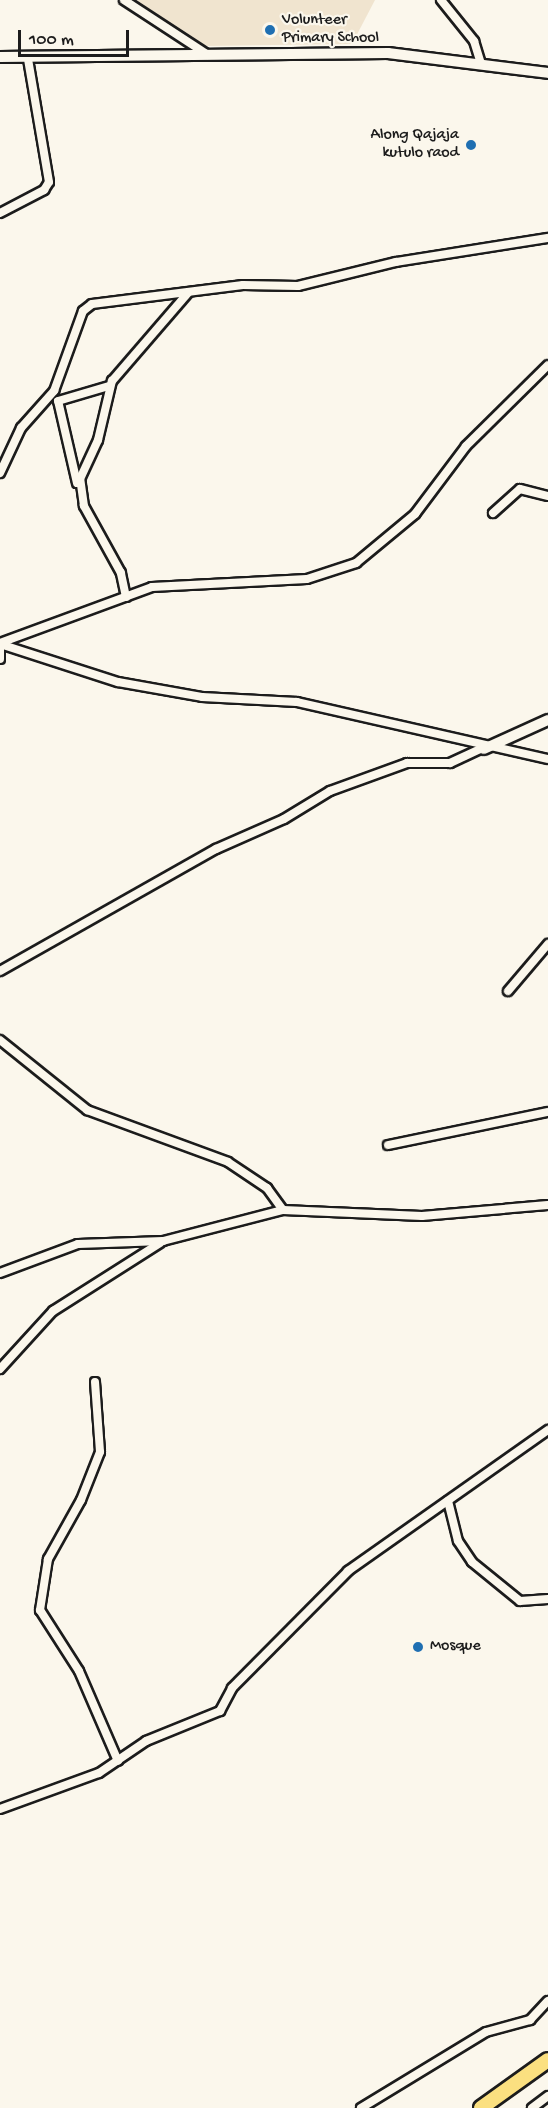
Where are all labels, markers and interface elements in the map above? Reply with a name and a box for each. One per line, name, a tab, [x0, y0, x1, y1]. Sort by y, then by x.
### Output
place label: Volunteer Primary School	[282, 11, 379, 49]
scale bar	[21, 18, 132, 56]
marker: Volunteer Primary School	[263, 23, 277, 37]
text: 100 m	[29, 30, 74, 51]
place label: Along Qajaja kutulo raod	[371, 126, 459, 164]
marker: Along Qajaja kutulo raod	[464, 138, 478, 152]
place label: Mosque	[430, 1637, 481, 1657]
marker: Mosque	[411, 1640, 425, 1654]

